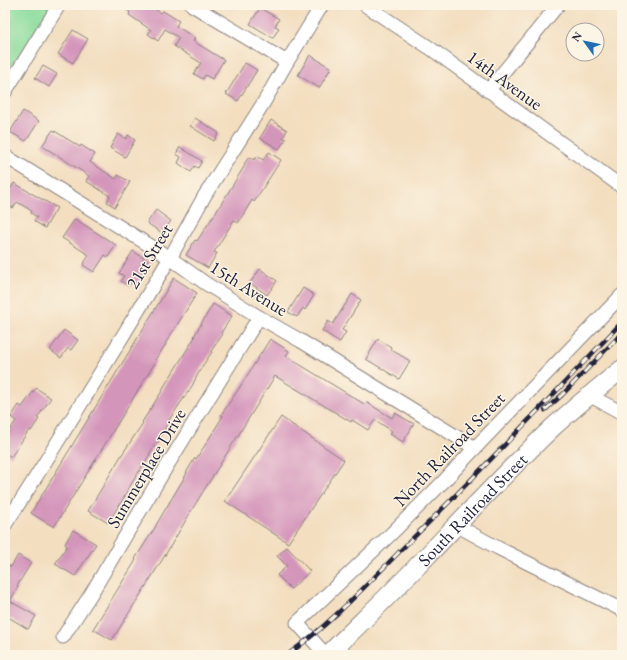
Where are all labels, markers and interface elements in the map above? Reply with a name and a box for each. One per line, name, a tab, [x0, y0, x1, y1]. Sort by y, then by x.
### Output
north arrow	[565, 22, 605, 62]
text: N	[568, 29, 585, 44]
street label: 14th Avenue	[463, 45, 547, 115]
street label: 21st Street	[121, 219, 178, 293]
street label: 15th Avenue	[206, 255, 292, 321]
street label: North Railroad Street	[388, 387, 510, 511]
street label: Summerplace Drive	[101, 404, 191, 532]
street label: South Railroad Street	[412, 447, 532, 571]

